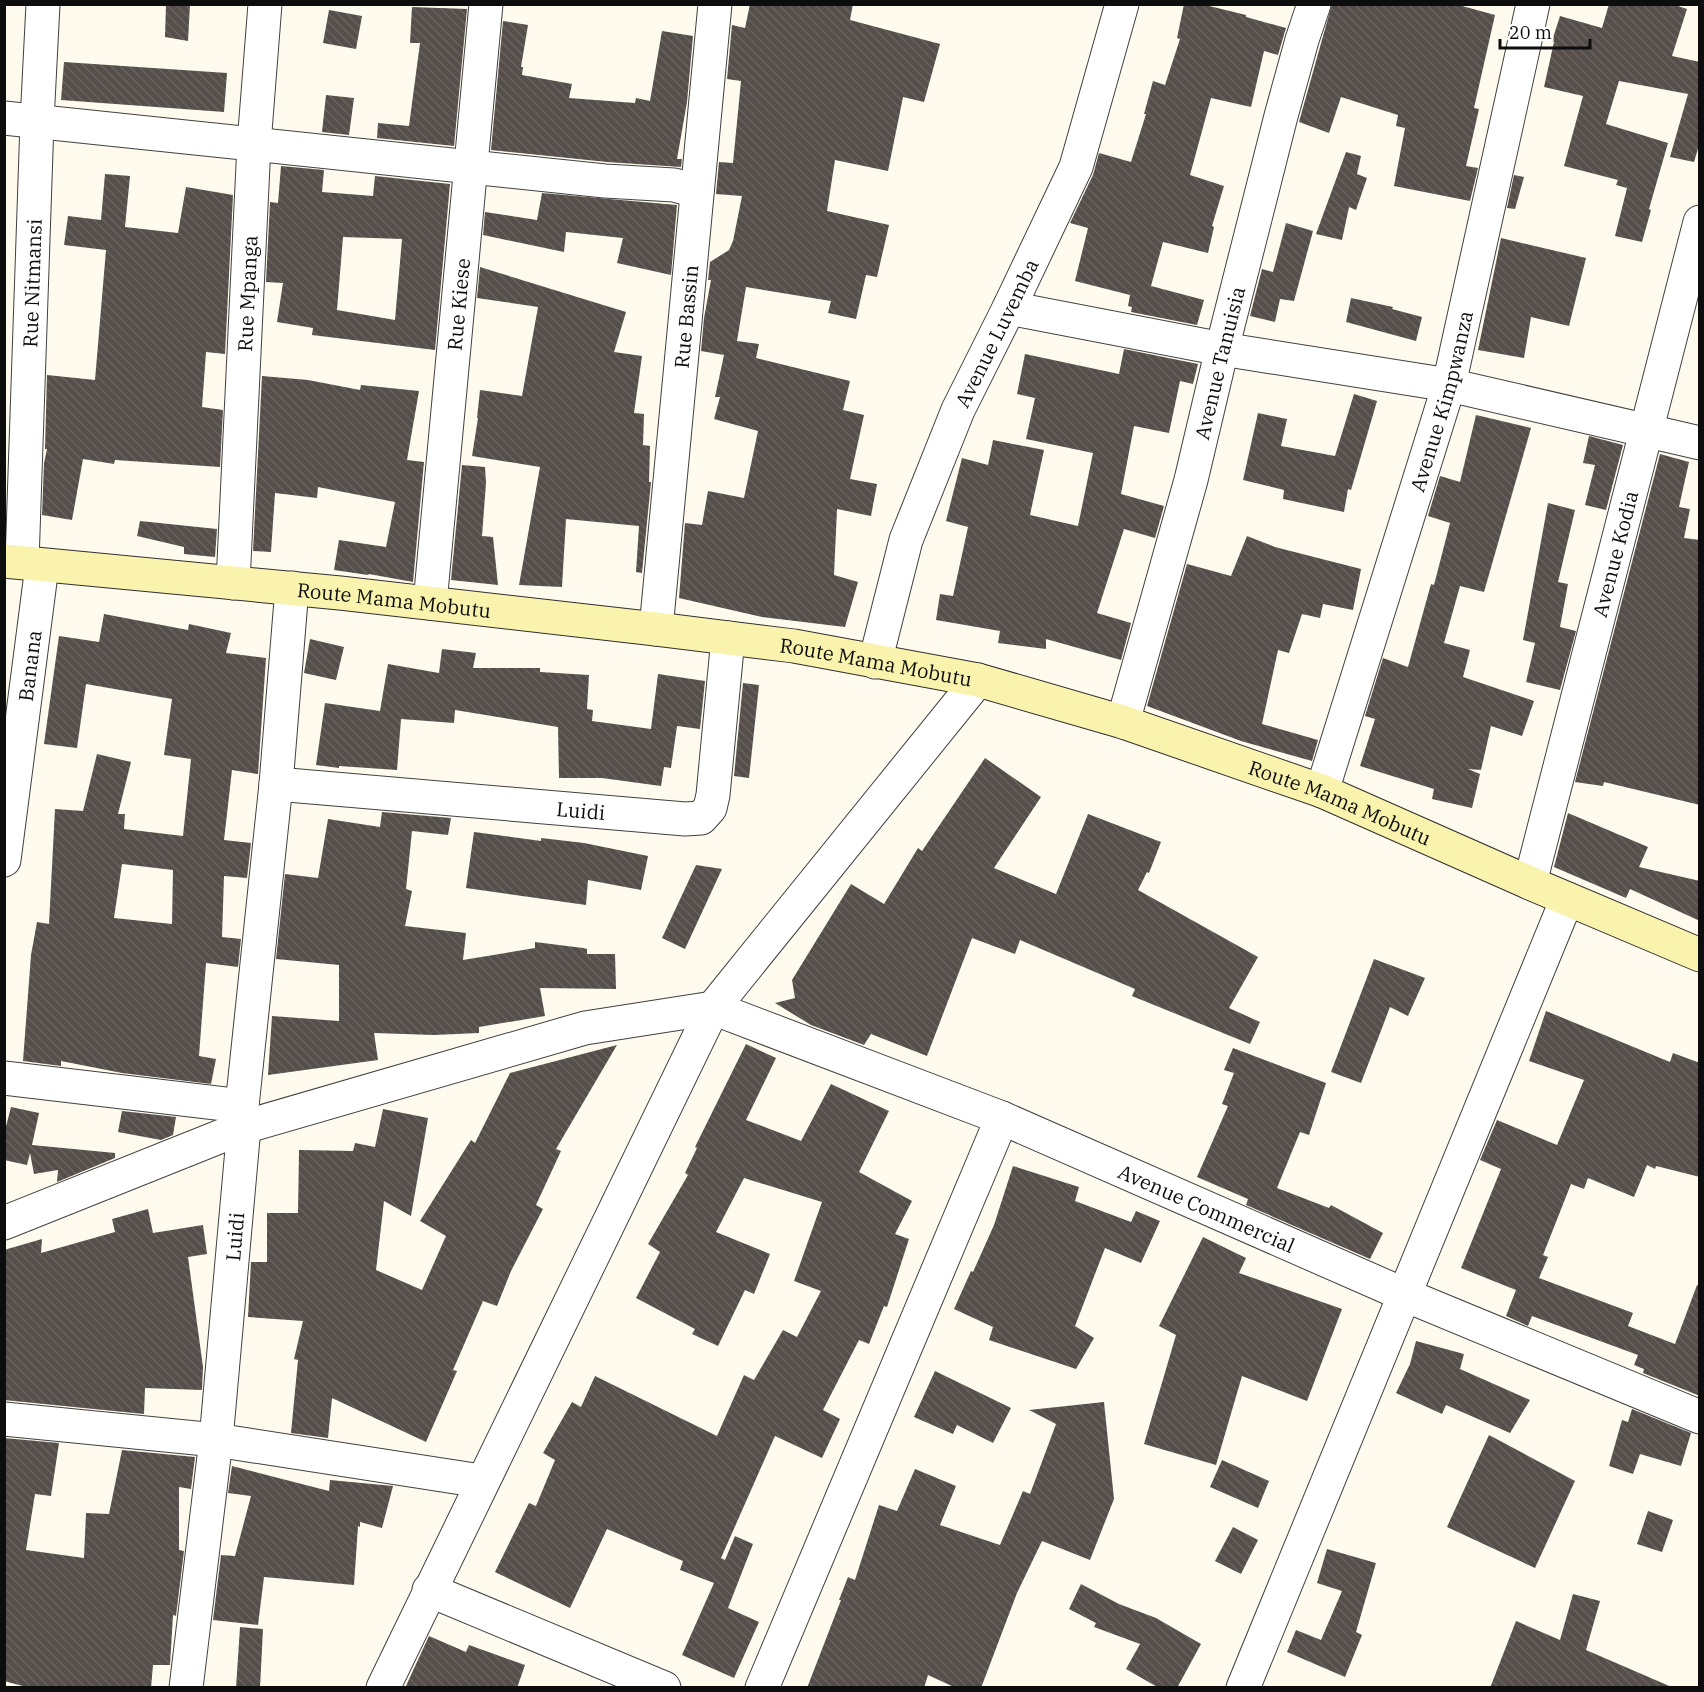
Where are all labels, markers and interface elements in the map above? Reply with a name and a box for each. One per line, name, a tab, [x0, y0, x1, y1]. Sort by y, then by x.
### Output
scale bar	[1500, 12, 1590, 50]
text: 20 m	[1509, 21, 1552, 44]
street label: Rue Nitmansi	[16, 218, 47, 348]
street label: Rue Mpanga	[231, 234, 263, 352]
street label: Avenue Luvemba	[948, 254, 1044, 412]
street label: Rue Kiese	[440, 257, 476, 352]
street label: Rue Bassin	[667, 263, 704, 369]
street label: Avenue Tanuisia	[1188, 283, 1251, 442]
street label: Avenue Kimpwanza	[1403, 308, 1479, 495]
street label: Avenue Kodia	[1585, 488, 1644, 620]
street label: Route Mama Mobutu	[296, 575, 492, 624]
street label: Banana	[11, 628, 47, 703]
street label: Route Mama Mobutu	[778, 631, 974, 692]
street label: Route Mama Mobutu	[1245, 753, 1435, 851]
street label: Luidi	[555, 795, 606, 826]
street label: Avenue Commercial	[1114, 1157, 1299, 1259]
street label: Luidi	[219, 1211, 250, 1262]

